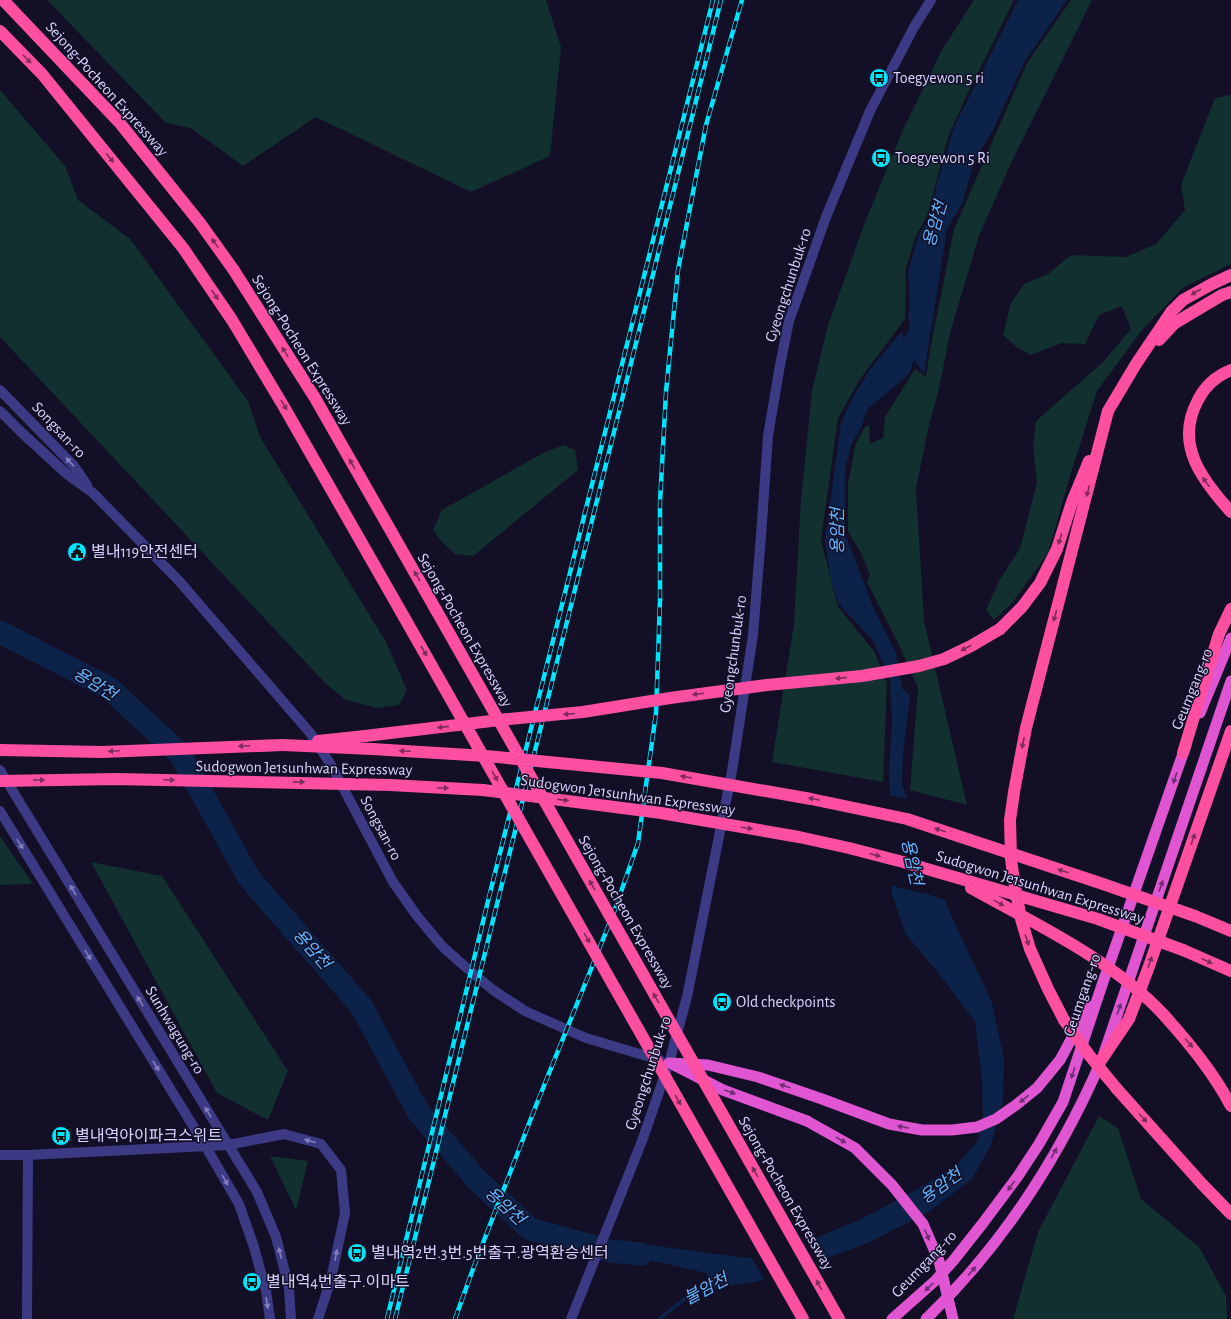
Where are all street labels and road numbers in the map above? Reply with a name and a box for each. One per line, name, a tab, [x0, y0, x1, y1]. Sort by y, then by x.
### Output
street label: Sejong-Pocheon Expressway	[42, 19, 171, 160]
street label: Gyeongchunbuk-ro	[762, 226, 815, 344]
street label: Sejong-Pocheon Expressway	[248, 272, 355, 429]
street label: Songsan-ro	[29, 399, 89, 461]
street label: Sejong-Pocheon Expressway	[414, 550, 516, 710]
street label: Gyeongchunbuk-ro	[717, 594, 750, 714]
street label: Geumgang-ro	[1168, 646, 1216, 732]
street label: Sudogwon Je1sunhwan Expressway	[195, 758, 413, 779]
street label: Sudogwon Je1sunhwan Expressway	[519, 772, 737, 819]
street label: Songsan-ro	[357, 793, 405, 863]
street label: Sejong-Pocheon Expressway	[575, 832, 677, 992]
street label: Sudogwon Je1sunhwan Expressway	[934, 848, 1146, 927]
street label: Geumgang-ro	[1060, 951, 1104, 1038]
street label: Sunhwagung-ro	[143, 983, 208, 1077]
street label: Gyeongchunbuk-ro	[622, 1014, 675, 1132]
street label: Sejong-Pocheon Expressway	[735, 1113, 837, 1273]
street label: Geumgang-ro	[888, 1227, 960, 1301]

